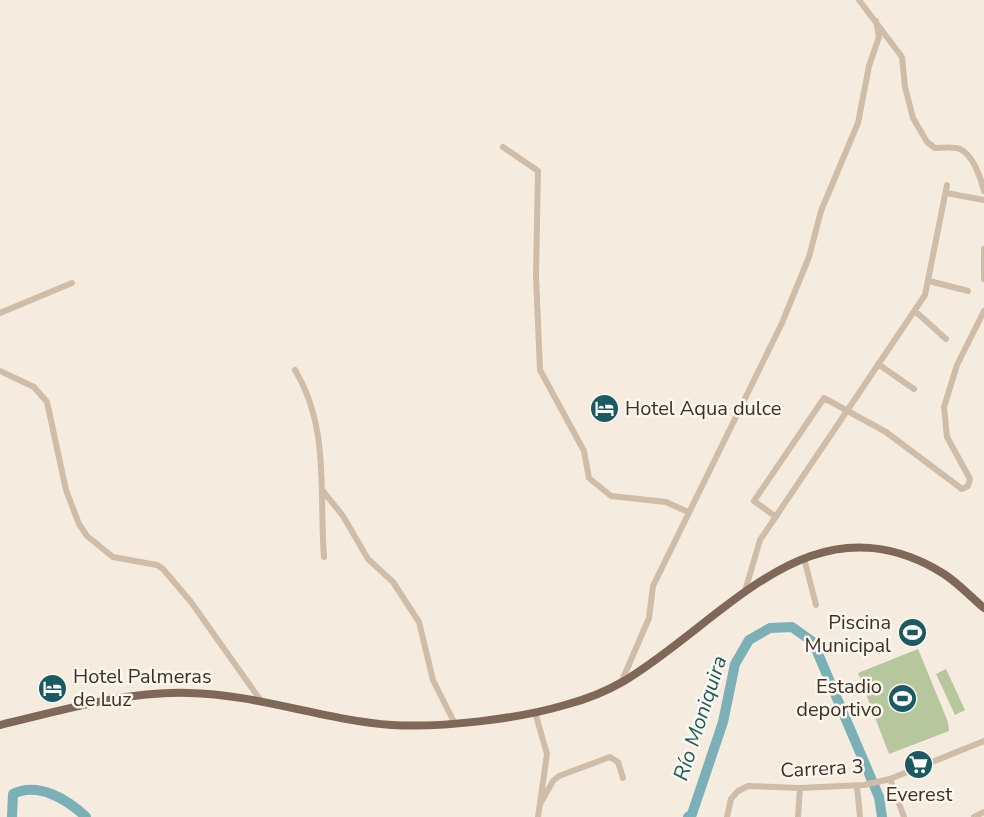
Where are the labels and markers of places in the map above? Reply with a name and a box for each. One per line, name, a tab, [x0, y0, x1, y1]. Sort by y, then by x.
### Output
hotel icon: Hotel Aqua dulce	[588, 392, 620, 424]
place label: Hotel Aqua dulce	[625, 395, 781, 422]
place label: Piscina Municipal	[805, 609, 891, 659]
sports icon: Piscina Municipal	[896, 617, 928, 649]
place label: Hotel Palmeras de Luz	[73, 663, 212, 713]
hotel icon: Hotel Palmeras de Luz	[36, 672, 68, 704]
place label: Estadio deportivo	[796, 673, 882, 723]
sports icon: Estadio deportivo	[887, 682, 919, 714]
supermarket icon: Everest	[903, 748, 935, 780]
place label: Everest	[886, 781, 953, 808]

